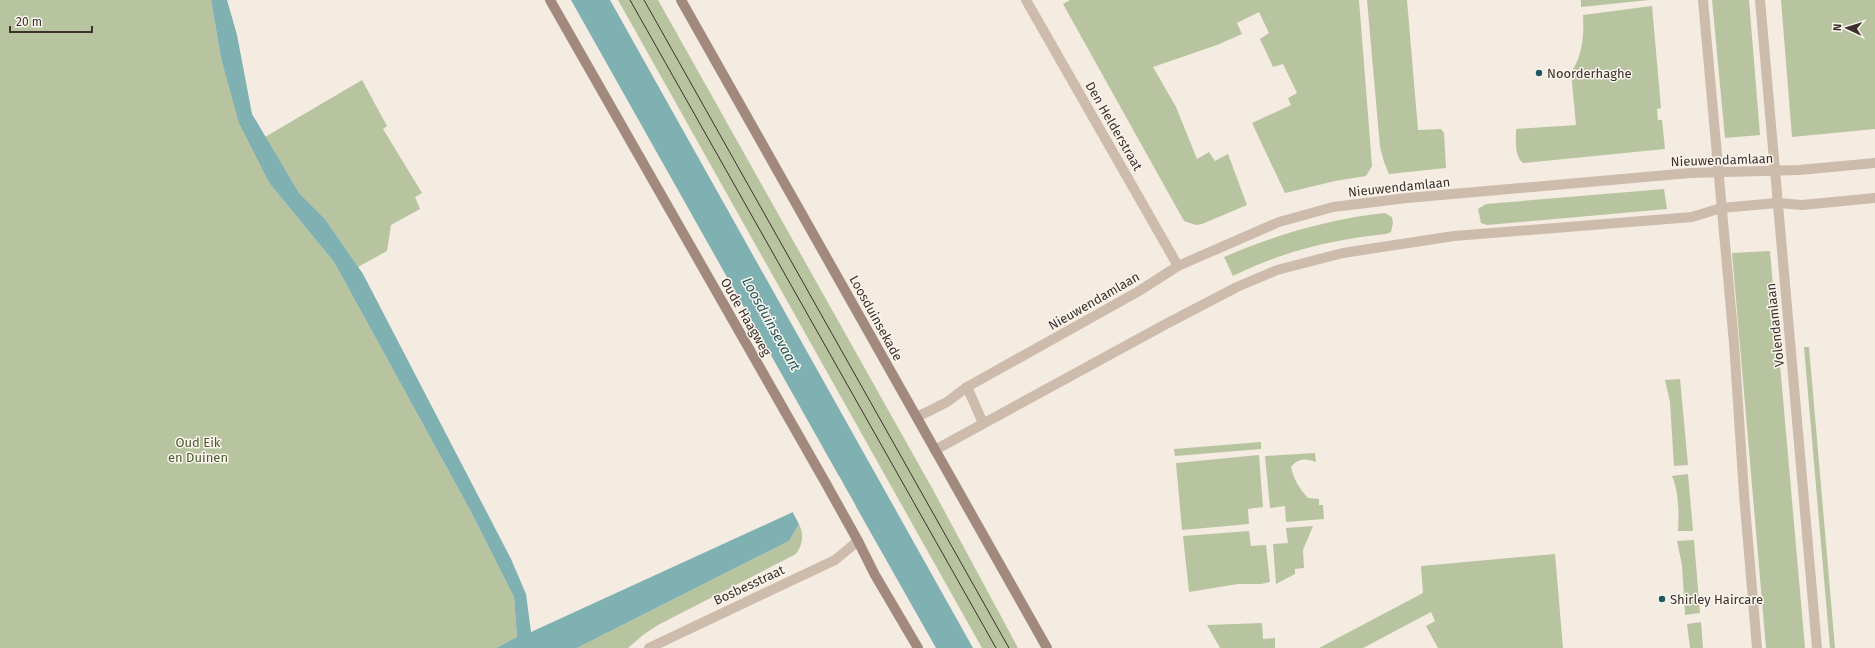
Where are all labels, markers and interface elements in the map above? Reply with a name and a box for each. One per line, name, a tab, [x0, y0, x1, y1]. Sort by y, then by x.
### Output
scale bar	[10, 8, 92, 34]
north arrow	[1827, 8, 1867, 48]
text: 20 m	[16, 15, 42, 29]
text: N	[1831, 23, 1844, 31]
place label: Noorderhaghe	[1547, 66, 1632, 81]
marker: Noorderhaghe	[1534, 68, 1544, 78]
street label: Den Helderstraat	[1083, 79, 1146, 173]
street label: Nieuwendamlaan	[1670, 151, 1774, 169]
street label: Nieuwendamlaan	[1347, 174, 1451, 200]
street label: Nieuwendamlaan	[1046, 269, 1142, 333]
street label: Loosduinsekade	[846, 273, 906, 363]
water label: Loosduinsevaart	[738, 274, 804, 374]
street label: Oude Haagweg	[718, 275, 775, 359]
street label: Volendamlaan	[1763, 282, 1787, 368]
park label: Oud Eik en Duinen	[168, 435, 228, 465]
street label: Bosbesstraat	[711, 562, 787, 608]
place label: Shirley Haircare	[1670, 592, 1763, 607]
marker: Shirley Haircare	[1657, 594, 1667, 604]

